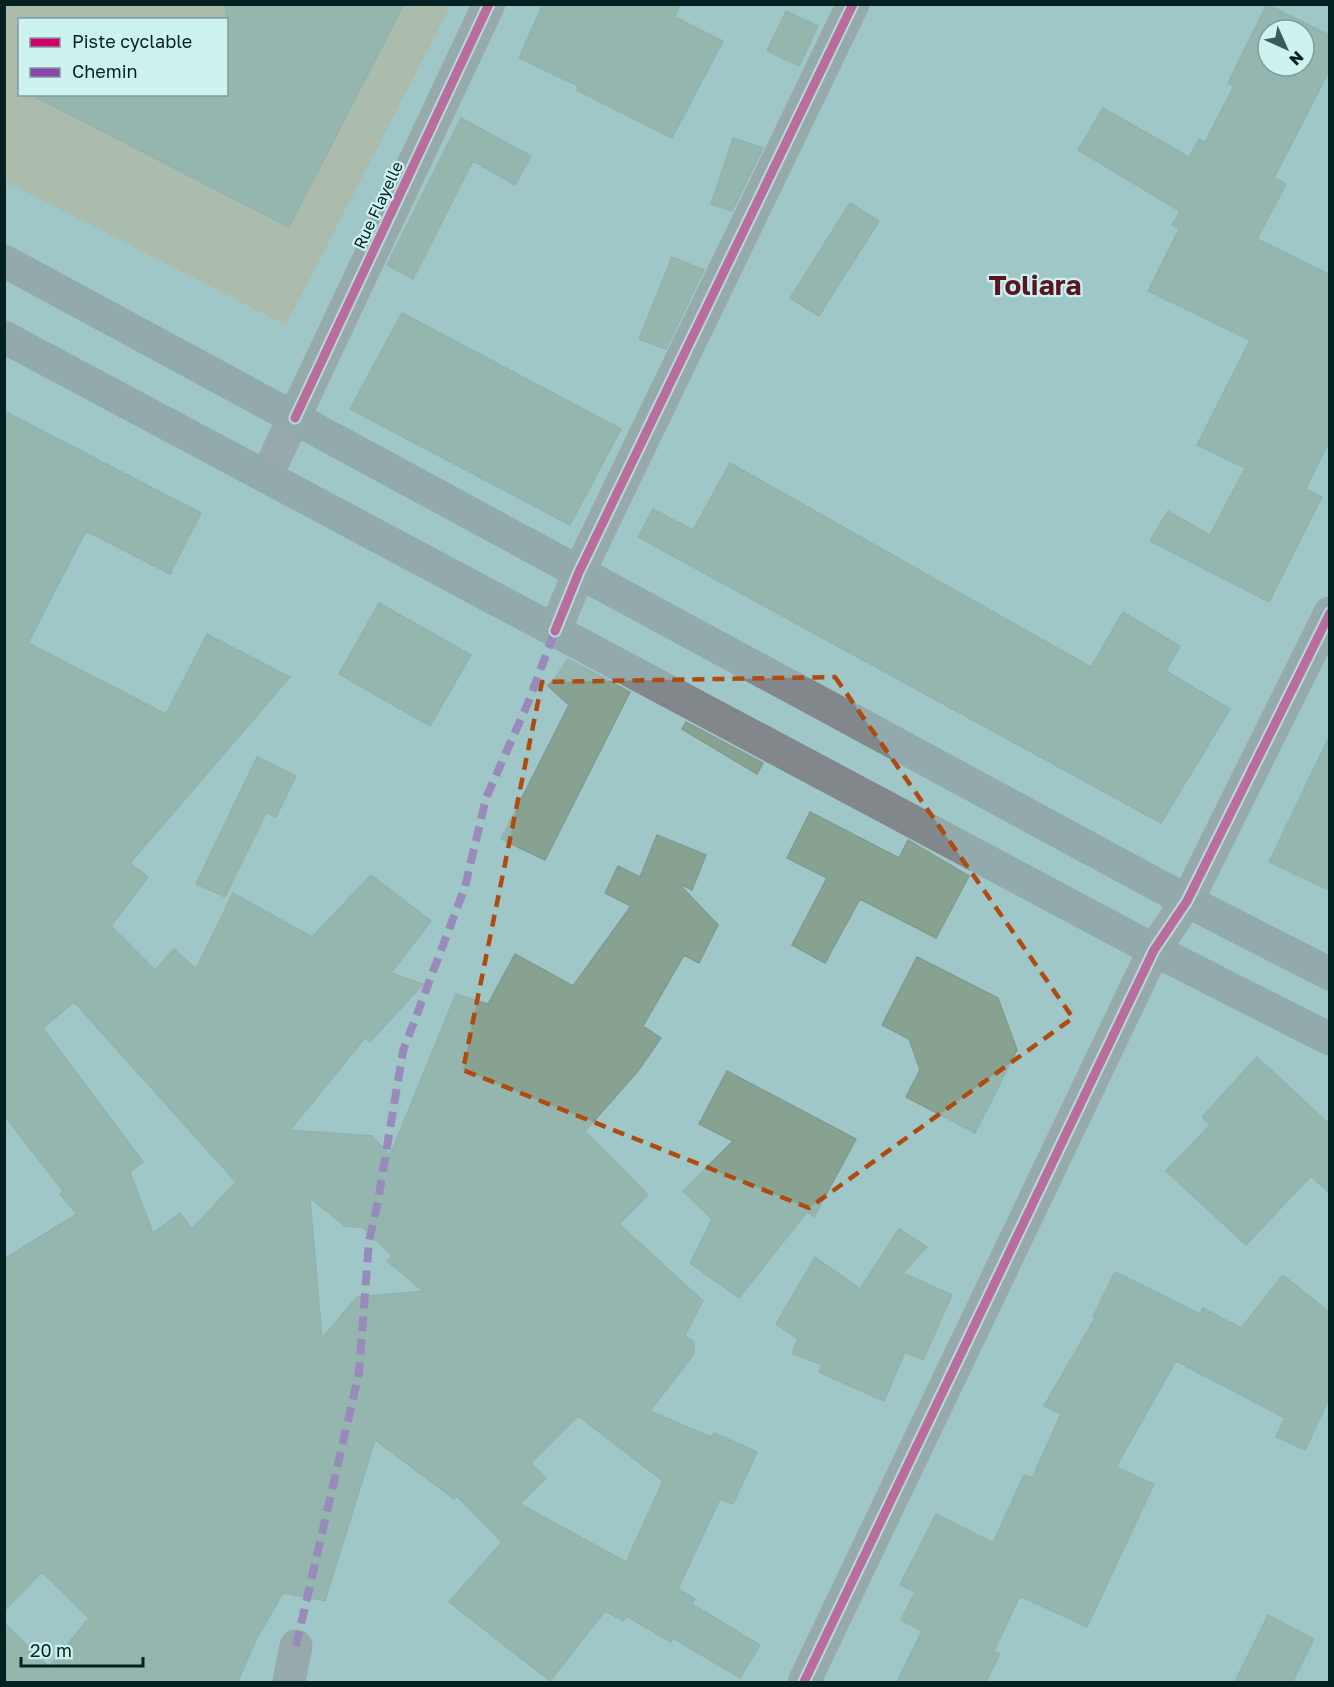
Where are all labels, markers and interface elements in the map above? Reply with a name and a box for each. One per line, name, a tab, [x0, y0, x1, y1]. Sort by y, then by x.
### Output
legend	[18, 18, 228, 96]
north arrow	[1256, 18, 1316, 78]
text: Piste cyclable	[72, 30, 192, 52]
text: N	[1285, 47, 1308, 70]
text: Chemin	[72, 60, 138, 82]
street label: Rue Flayelle	[349, 158, 407, 252]
district label: Toliara	[989, 268, 1081, 301]
scale bar	[21, 1630, 142, 1668]
text: 20 m	[30, 1639, 72, 1661]

